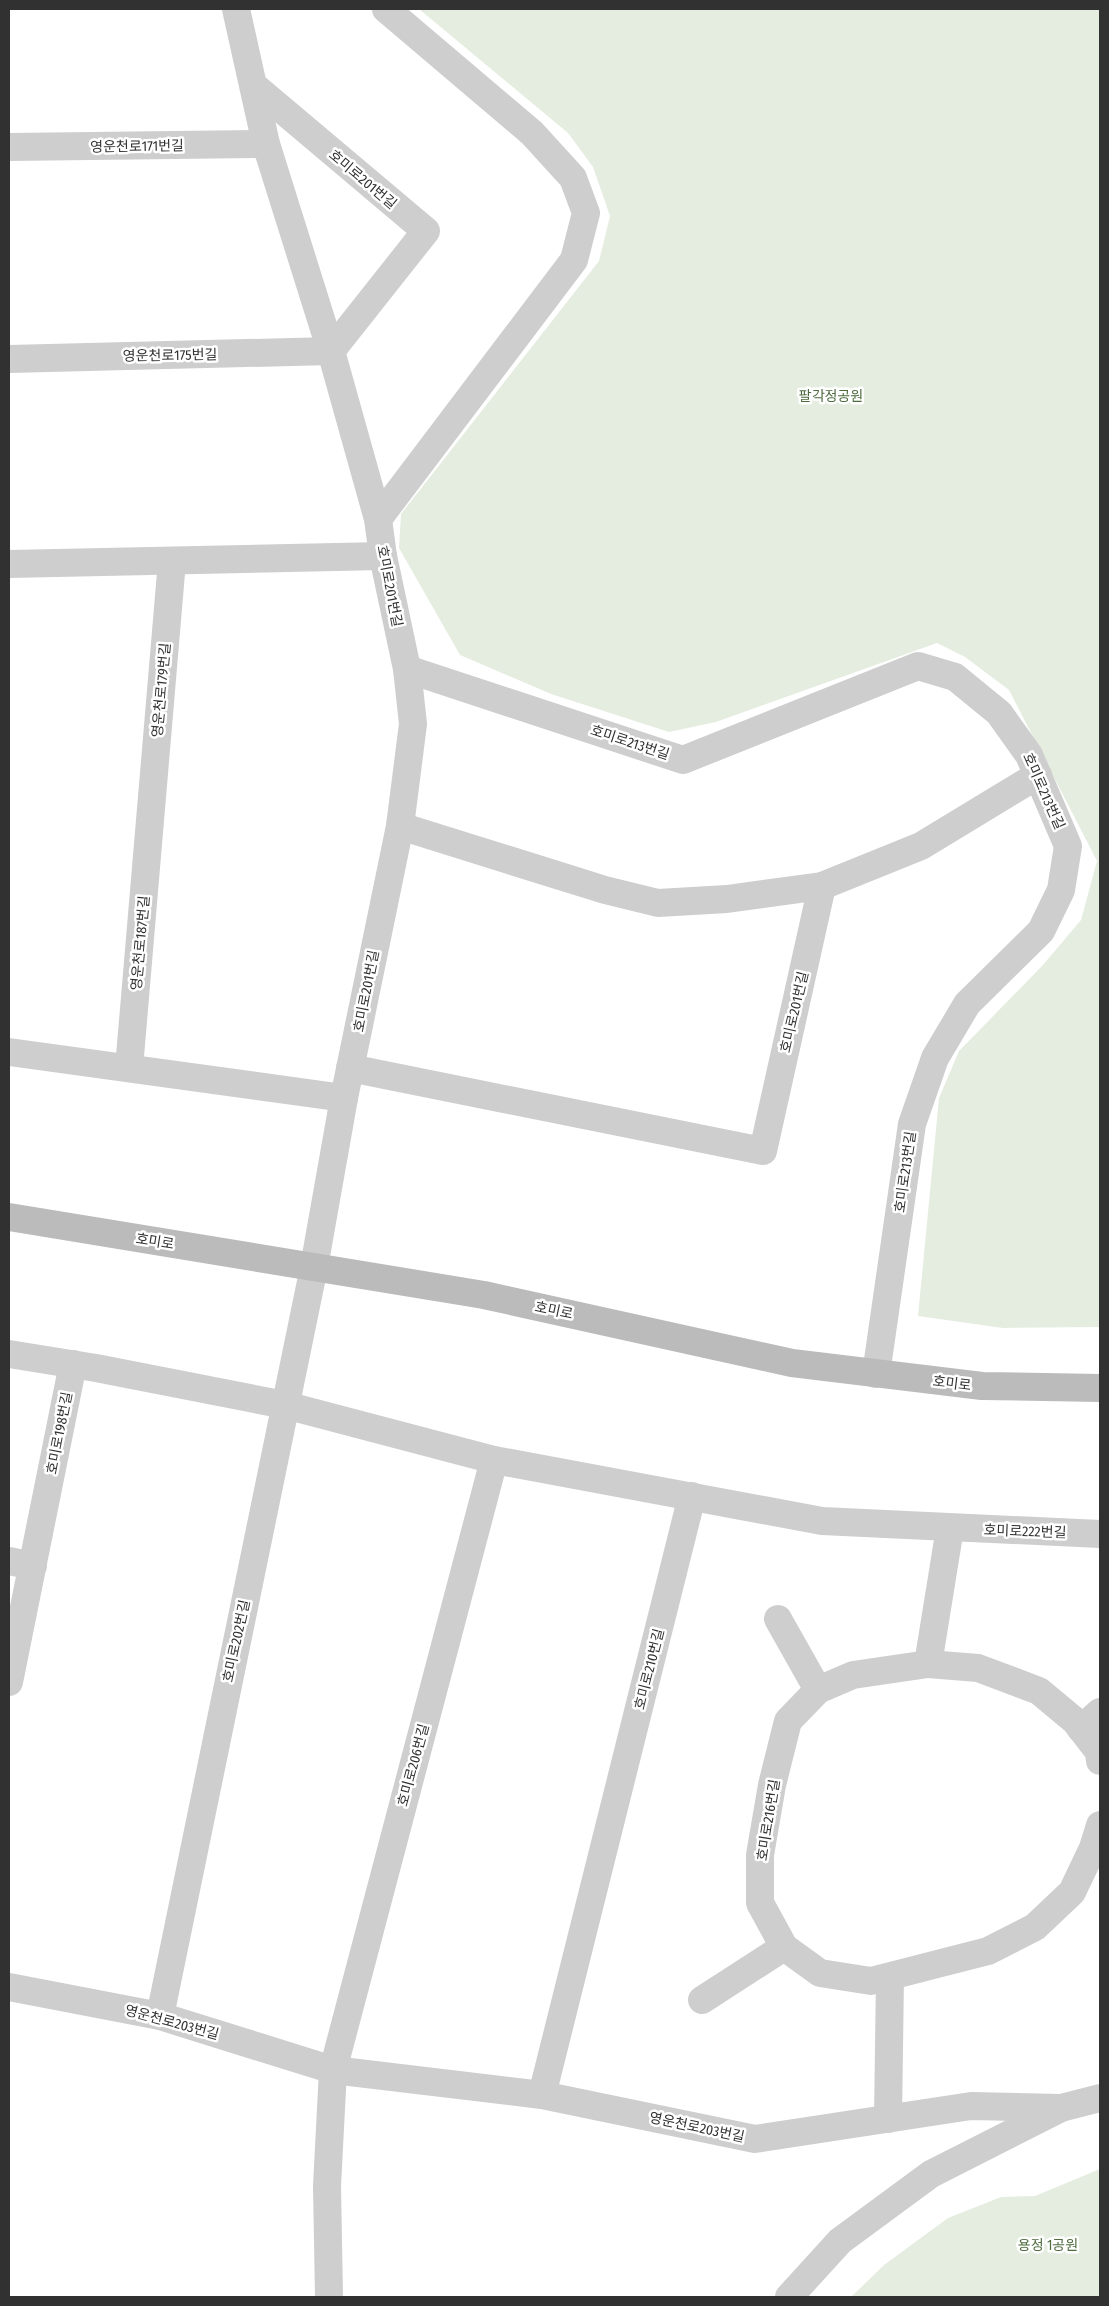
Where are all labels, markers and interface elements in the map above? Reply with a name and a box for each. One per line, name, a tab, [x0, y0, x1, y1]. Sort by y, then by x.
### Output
street label: 영운천로171번길	[90, 137, 184, 156]
street label: 호미로201번길	[325, 146, 400, 213]
street label: 영운천로175번길	[123, 346, 217, 365]
park label: 팔각정공원	[799, 388, 863, 405]
street label: 호미로201번길	[373, 544, 406, 628]
street label: 영운천로179번길	[149, 642, 174, 738]
street label: 호미로213번길	[588, 722, 671, 763]
street label: 호미로213번길	[1019, 750, 1068, 832]
street label: 영운천로187번길	[128, 895, 153, 991]
street label: 호미로201번길	[350, 949, 383, 1033]
street label: 호미로201번길	[777, 970, 812, 1054]
street label: 호미로213번길	[891, 1130, 920, 1214]
street label: 호미로	[135, 1230, 175, 1253]
street label: 호미로	[533, 1298, 575, 1323]
street label: 호미로	[932, 1373, 972, 1394]
street label: 호미로198번길	[43, 1390, 76, 1476]
street label: 호미로222번길	[983, 1522, 1067, 1541]
street label: 호미로202번길	[219, 1598, 254, 1684]
street label: 호미로210번길	[631, 1627, 668, 1711]
street label: 호미로206번길	[394, 1722, 433, 1808]
street label: 호미로216번길	[754, 1778, 783, 1862]
street label: 영운천로203번길	[123, 2002, 221, 2043]
street label: 영운천로203번길	[648, 2109, 746, 2146]
park label: 용정 1공원	[1018, 2237, 1078, 2254]

